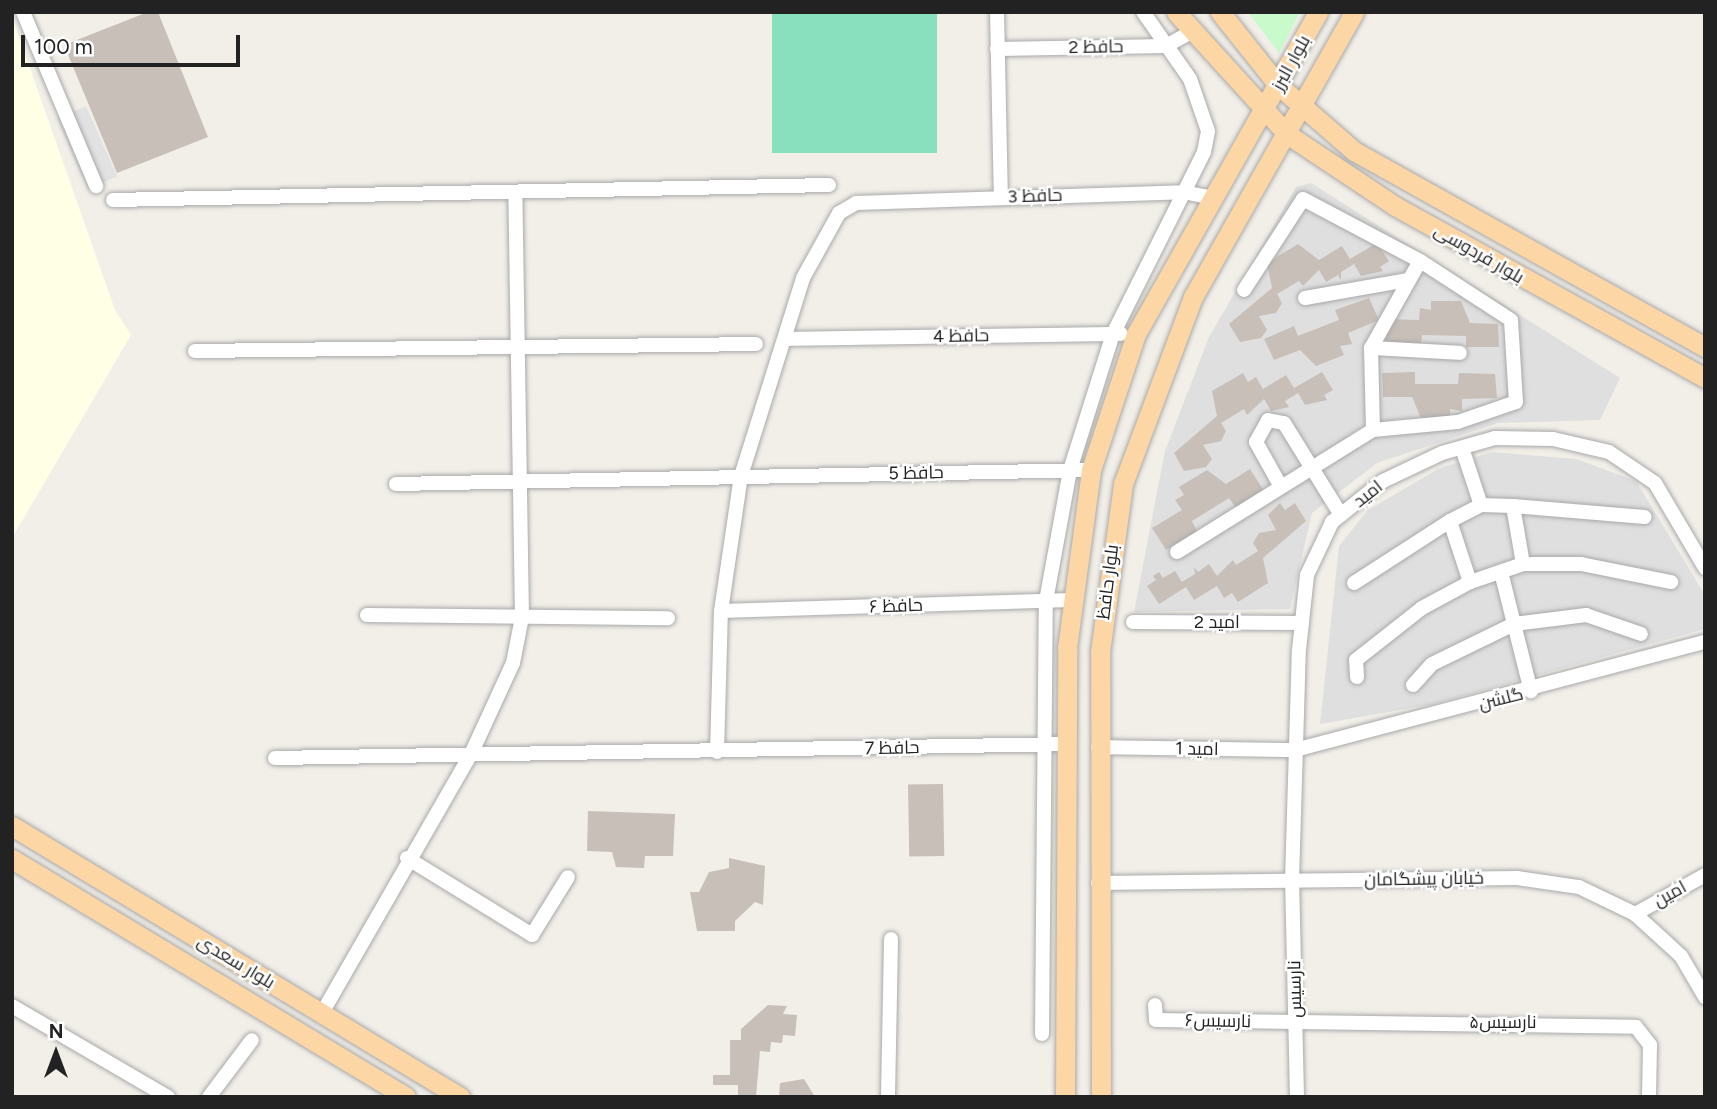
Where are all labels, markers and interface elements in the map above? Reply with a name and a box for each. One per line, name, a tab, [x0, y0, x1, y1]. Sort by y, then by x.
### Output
scale bar	[24, 21, 243, 65]
street label: بلوار البرز	[1267, 32, 1315, 94]
text: 100 m	[34, 34, 93, 59]
street label: حافظ 2	[1068, 36, 1124, 58]
street label: حافظ 3	[1007, 184, 1063, 208]
street label: بلوار فردوسی	[1430, 220, 1528, 288]
street label: حافظ 4	[933, 325, 989, 347]
street label: حافظ 5	[888, 462, 944, 484]
street label: امید	[1349, 476, 1387, 512]
street label: بلوار حافظ	[1093, 543, 1123, 621]
street label: حافظ ۶	[869, 594, 923, 618]
street label: امید 2	[1194, 611, 1240, 633]
street label: گلشن	[1476, 683, 1526, 715]
street label: حافظ 7	[864, 737, 920, 759]
street label: امید 1	[1175, 738, 1219, 760]
street label: خیابان پیشگامان	[1364, 867, 1484, 891]
street label: امین	[1650, 876, 1690, 912]
street label: بلوار سعدی	[193, 930, 279, 994]
street label: نارسیس	[1284, 960, 1306, 1018]
street label: نارسیس۶	[1185, 1010, 1251, 1032]
street label: نارسیس۵	[1469, 1011, 1537, 1033]
north arrow	[21, 1018, 91, 1088]
text: N	[49, 1020, 63, 1043]

